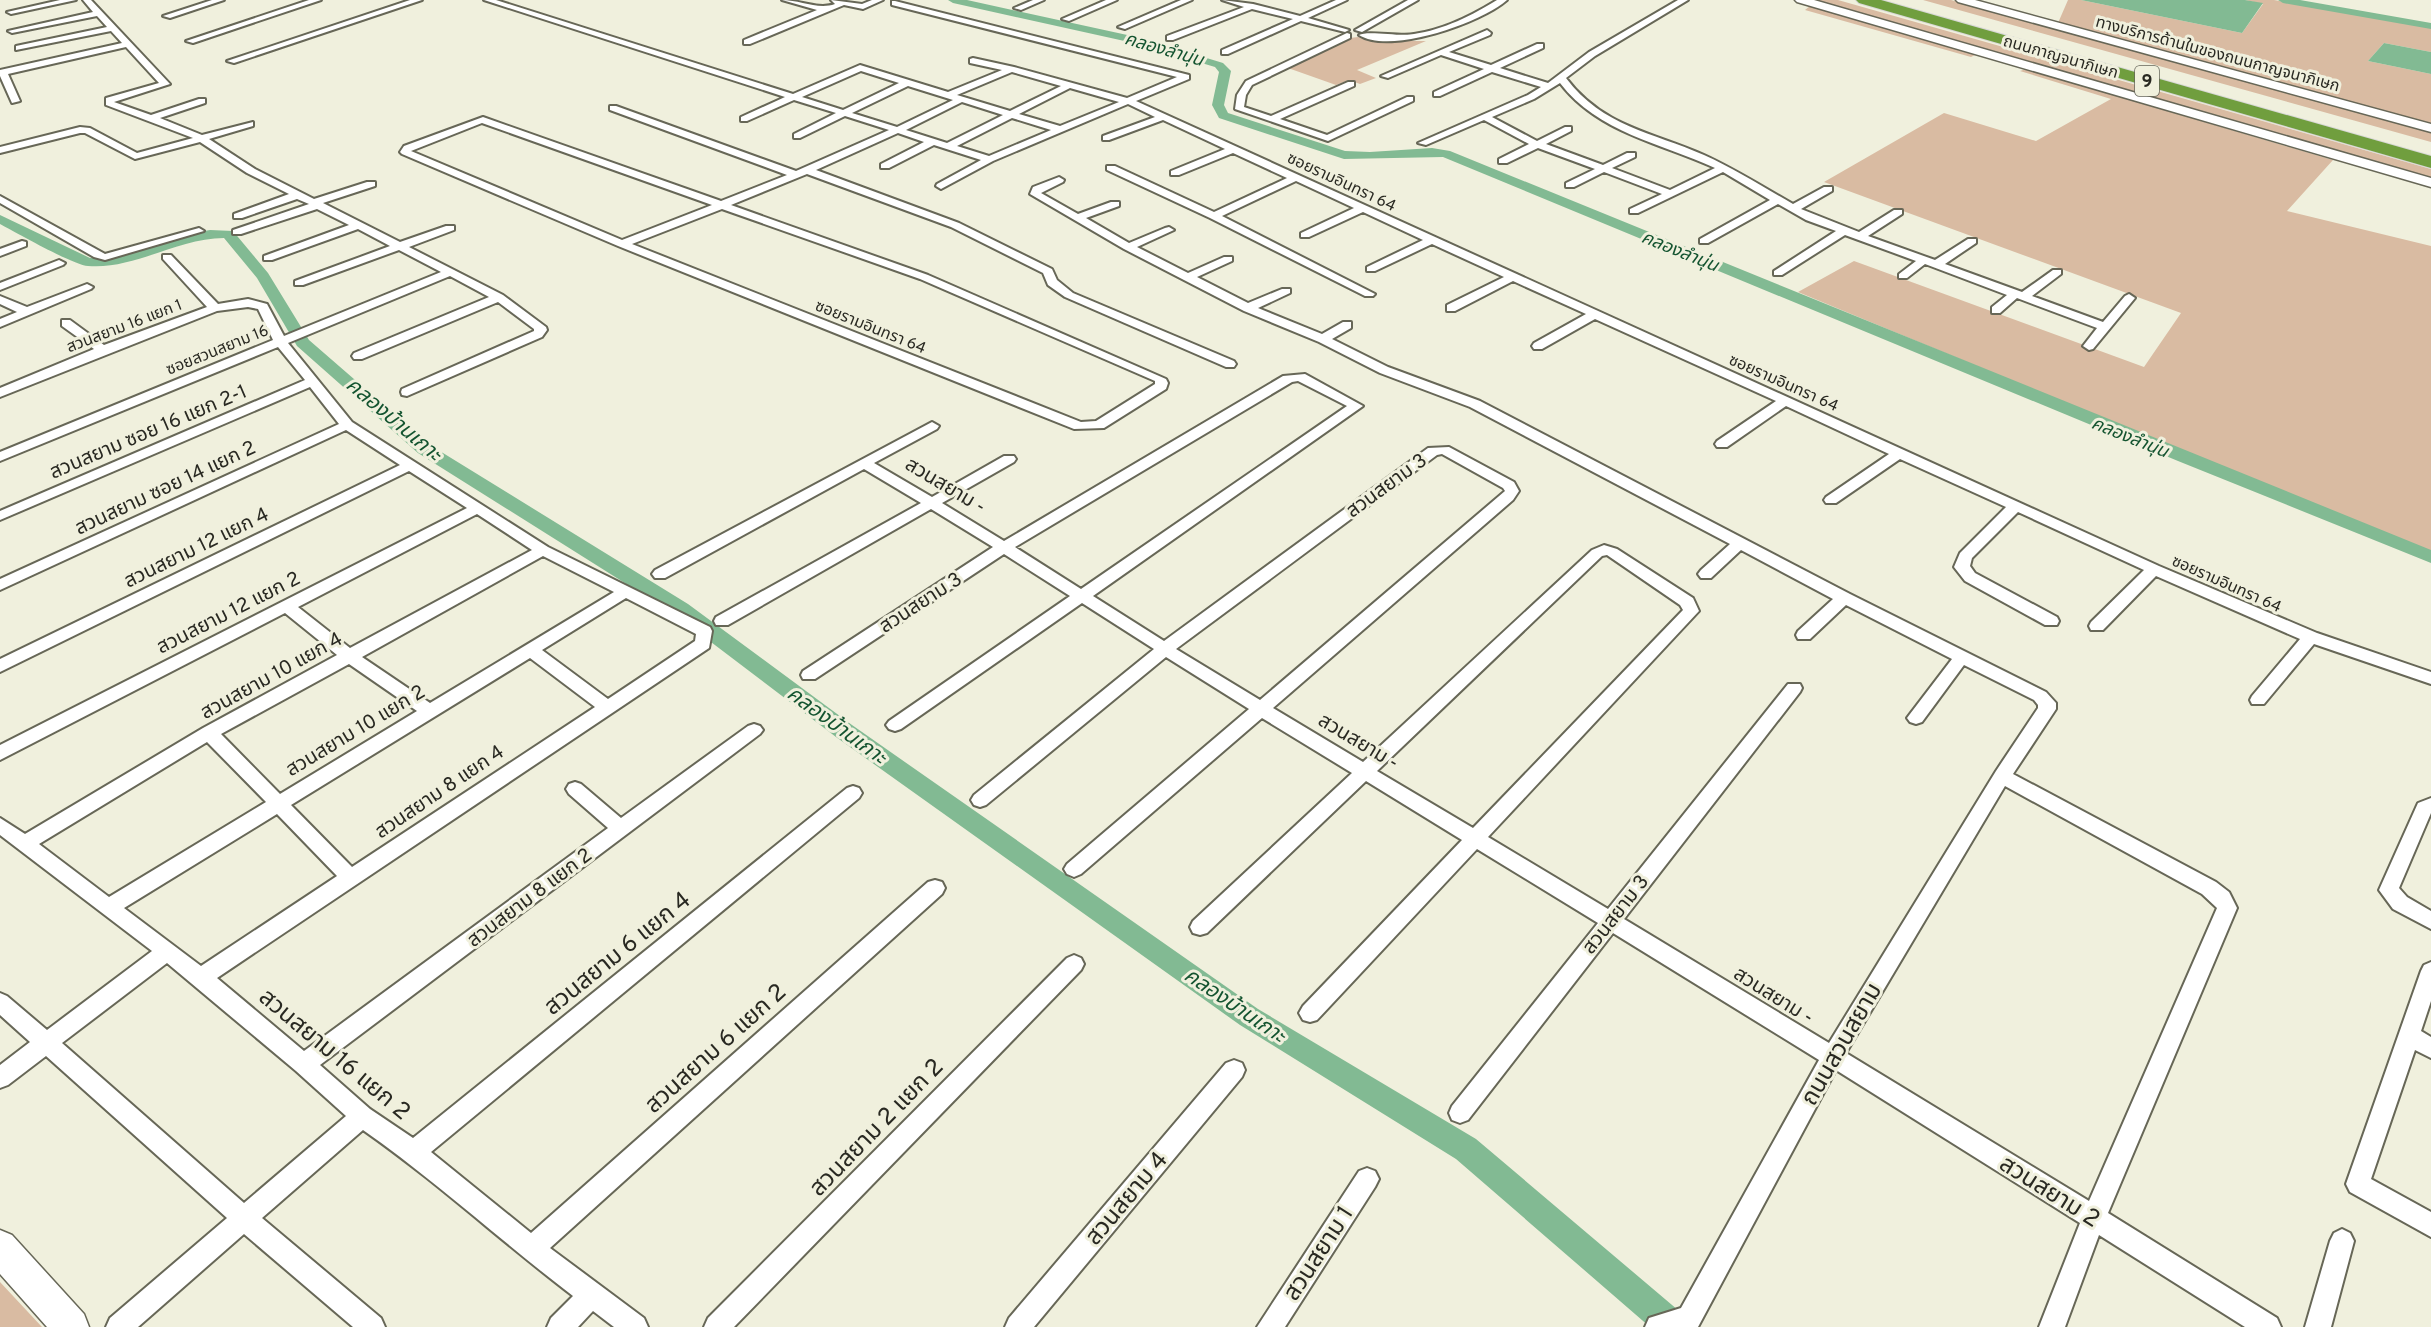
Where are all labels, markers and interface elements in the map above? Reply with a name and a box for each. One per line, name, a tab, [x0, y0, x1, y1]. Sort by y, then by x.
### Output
street label: ทางบริการด้านในของถนนกาญจนาภิเษก	[2093, 13, 2342, 97]
water label: คลองลำนุ่น	[1121, 28, 1207, 73]
street label: ถนนกาญจนาภิเษก	[2001, 32, 2120, 84]
road number: 9	[2135, 66, 2159, 96]
street label: ซอยรามอินทรา 64	[1283, 149, 1399, 217]
water label: คลองลำนุ่น	[1638, 227, 1722, 279]
street label: สวนสยาม 16 แยก 1	[64, 296, 185, 358]
street label: ซอยรามอินทรา 64	[812, 296, 929, 359]
street label: ซอยสวนสยาม 16	[164, 321, 272, 380]
street label: ซอยรามอินทรา 64	[1725, 351, 1841, 417]
water label: คลองบ้านเกาะ	[340, 372, 448, 469]
street label: สวนสยาม ซอย 16 แยก 2-1	[46, 379, 252, 486]
water label: คลองลำนุ่น	[2088, 413, 2172, 465]
street label: สวนสยาม ซอย 14 แยก 2	[71, 435, 261, 542]
street label: สวนสยาม 3	[1342, 448, 1433, 525]
street label: สวนสยาม -	[900, 452, 990, 521]
street label: สวนสยาม 12 แยก 4	[120, 502, 274, 595]
street label: ซอยรามอินทรา 64	[2168, 552, 2284, 618]
street label: สวนสยาม 12 แยก 2	[153, 566, 305, 661]
street label: สวนสยาม 3	[875, 567, 968, 640]
street label: สวนสยาม 10 แยก 4	[196, 627, 348, 727]
street label: สวนสยาม 10 แยก 2	[281, 680, 431, 784]
water label: คลองบ้านเกาะ	[781, 681, 893, 773]
street label: สวนสยาม -	[1313, 708, 1403, 777]
street label: สวนสยาม 8 แยก 4	[370, 740, 510, 846]
street label: สวนสยาม 8 แยก 2	[462, 843, 598, 954]
street label: สวนสยาม 3	[1577, 870, 1656, 960]
street label: สวนสยาม 6 แยก 4	[539, 886, 698, 1023]
water label: คลองบ้านเกาะ	[1178, 962, 1292, 1051]
street label: สวนสยาม -	[1728, 962, 1818, 1032]
street label: สวนสยาม 6 แยก 2	[639, 978, 793, 1121]
street label: ถนนสวนสยาม	[1796, 978, 1890, 1112]
street label: สวนสยาม 16 แยก 2	[252, 983, 416, 1128]
street label: สวนสยาม 2 แยก 2	[804, 1053, 951, 1204]
street label: สวนสยาม 4	[1080, 1146, 1175, 1252]
street label: สวนสยาม 2	[1993, 1150, 2105, 1235]
street label: สวนสยาม 1	[1278, 1201, 1361, 1307]

